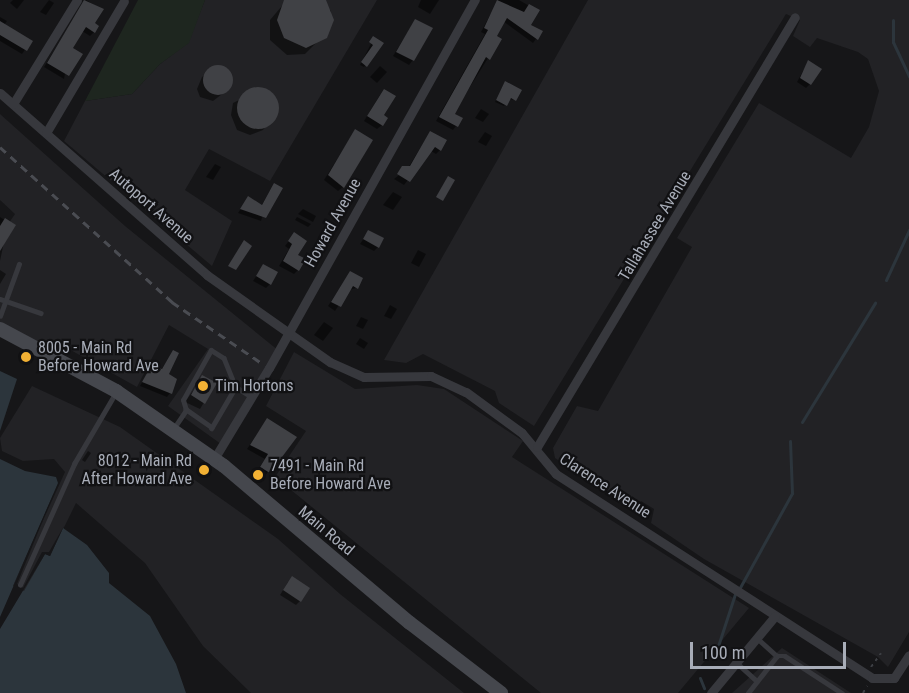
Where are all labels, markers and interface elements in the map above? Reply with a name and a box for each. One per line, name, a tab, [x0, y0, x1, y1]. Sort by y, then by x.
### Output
street label: Autoport Avenue	[105, 164, 197, 248]
street label: Tallahassee Avenue	[615, 168, 695, 284]
street label: Howard Avenue	[301, 175, 365, 271]
place label: 8005 - Main Rd Before Howard Ave	[38, 338, 159, 376]
marker: 8005 - Main Rd Before Howard Ave	[19, 350, 33, 364]
place label: Tim Hortons	[215, 376, 294, 396]
marker: Tim Hortons	[196, 379, 210, 393]
street label: Clarence Avenue	[556, 449, 654, 523]
place label: 8012 - Main Rd After Howard Ave	[82, 451, 192, 489]
place label: 7491 - Main Rd Before Howard Ave	[270, 456, 391, 494]
marker: 8012 - Main Rd After Howard Ave	[197, 463, 211, 477]
marker: 7491 - Main Rd Before Howard Ave	[251, 468, 265, 482]
street label: Main Road	[294, 502, 358, 560]
scale bar	[693, 630, 849, 668]
text: 100 m	[701, 642, 745, 663]

